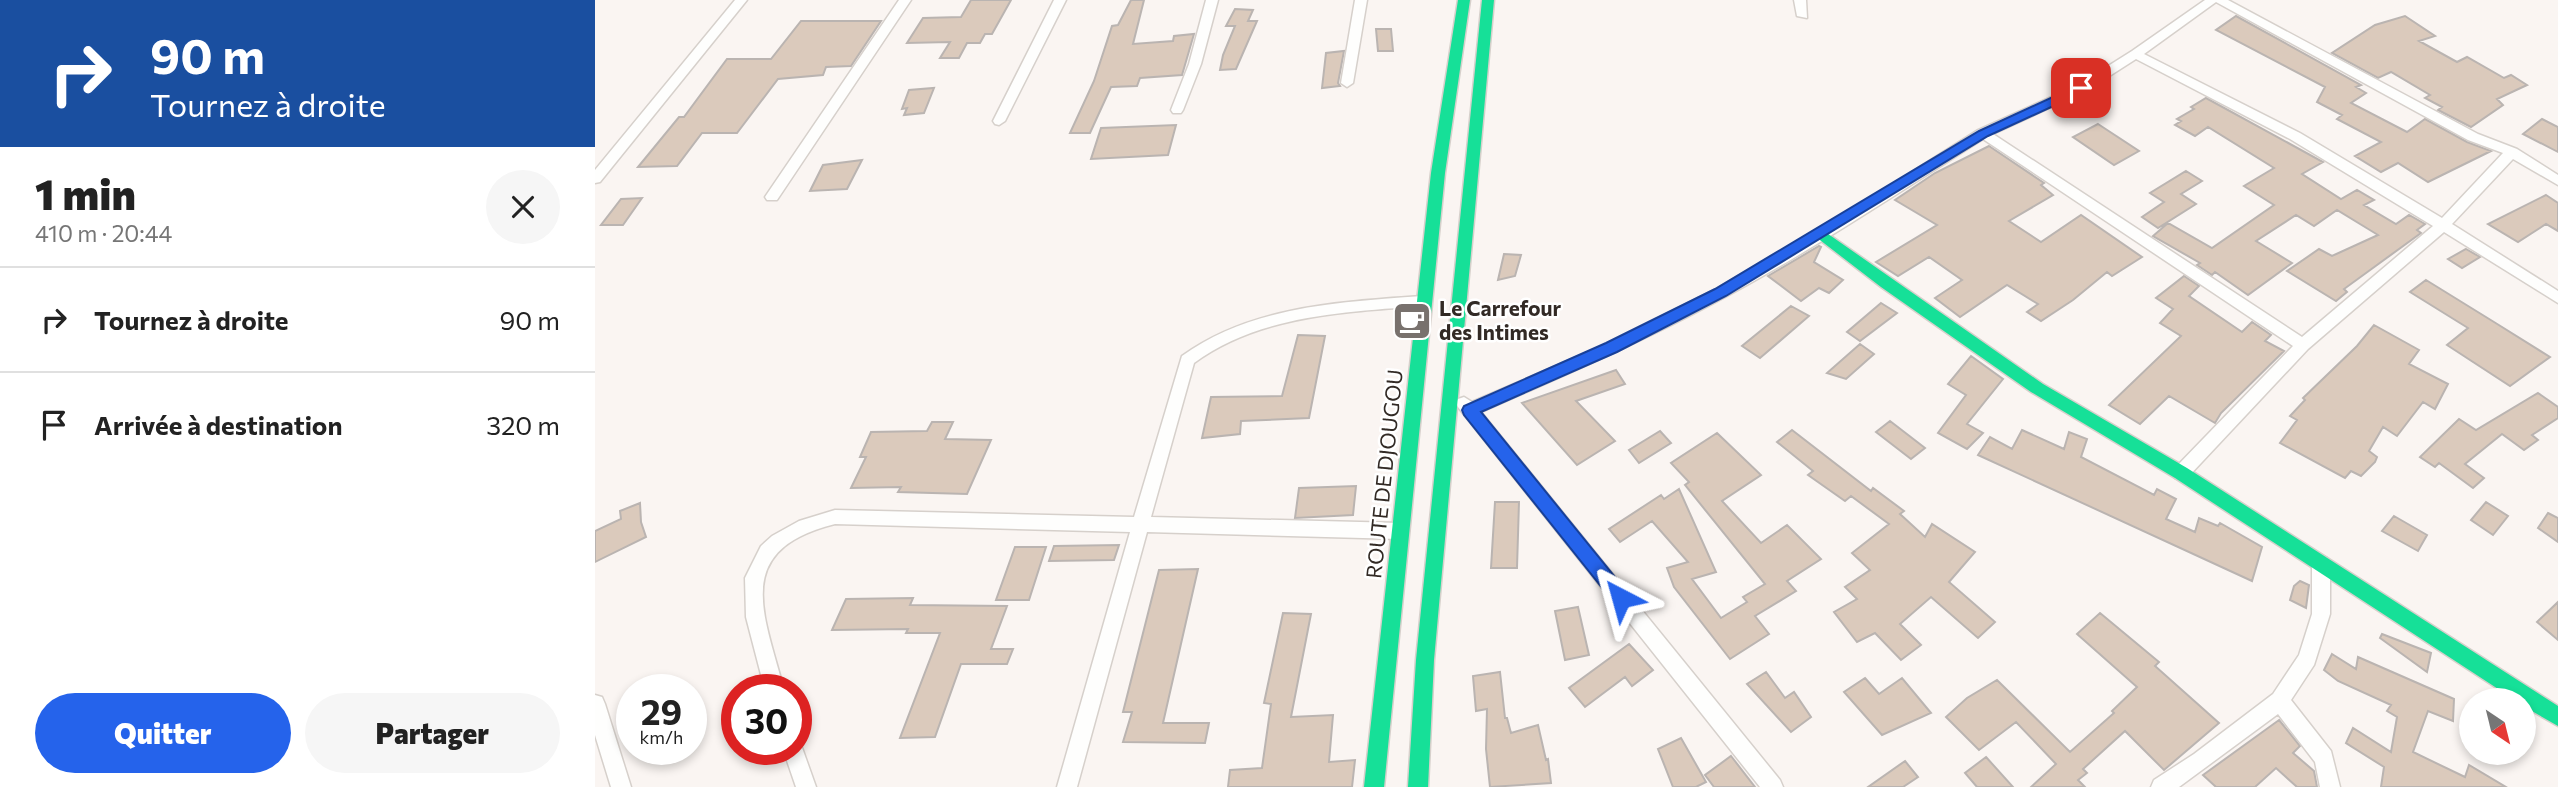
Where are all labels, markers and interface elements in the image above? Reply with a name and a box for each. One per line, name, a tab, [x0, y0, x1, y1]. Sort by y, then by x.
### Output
text: 90 m	[150, 24, 265, 84]
icon: right	[35, 28, 126, 119]
pin	[2051, 58, 2111, 118]
icon: arrive	[2062, 69, 2100, 107]
text: Tournez à droite	[150, 84, 386, 124]
text: 1 min	[35, 167, 136, 219]
button: close	[486, 170, 560, 244]
text: 410 m · 20:44	[35, 219, 172, 247]
place label: Le Carrefour des Intimes	[1439, 295, 1561, 344]
cafe icon: Le Carrefour des Intimes	[1391, 300, 1433, 342]
icon: right	[35, 301, 73, 339]
text: Tournez à droite	[94, 304, 289, 335]
text: 90 m	[500, 304, 560, 335]
street label: ROUTE DE DJOUGOU	[1360, 368, 1407, 580]
icon: arrive	[35, 406, 73, 444]
text: Arrivée à destination	[94, 409, 342, 440]
text: 320 m	[486, 409, 560, 440]
position arrow	[1584, 561, 1658, 635]
speed limit sign: 30	[721, 674, 812, 765]
north arrow	[2459, 688, 2536, 765]
map controls	[2459, 688, 2536, 765]
text: 29	[641, 689, 682, 732]
button: Quitter	[35, 693, 291, 773]
button: Partager	[305, 693, 560, 773]
text: km/h	[640, 726, 683, 748]

